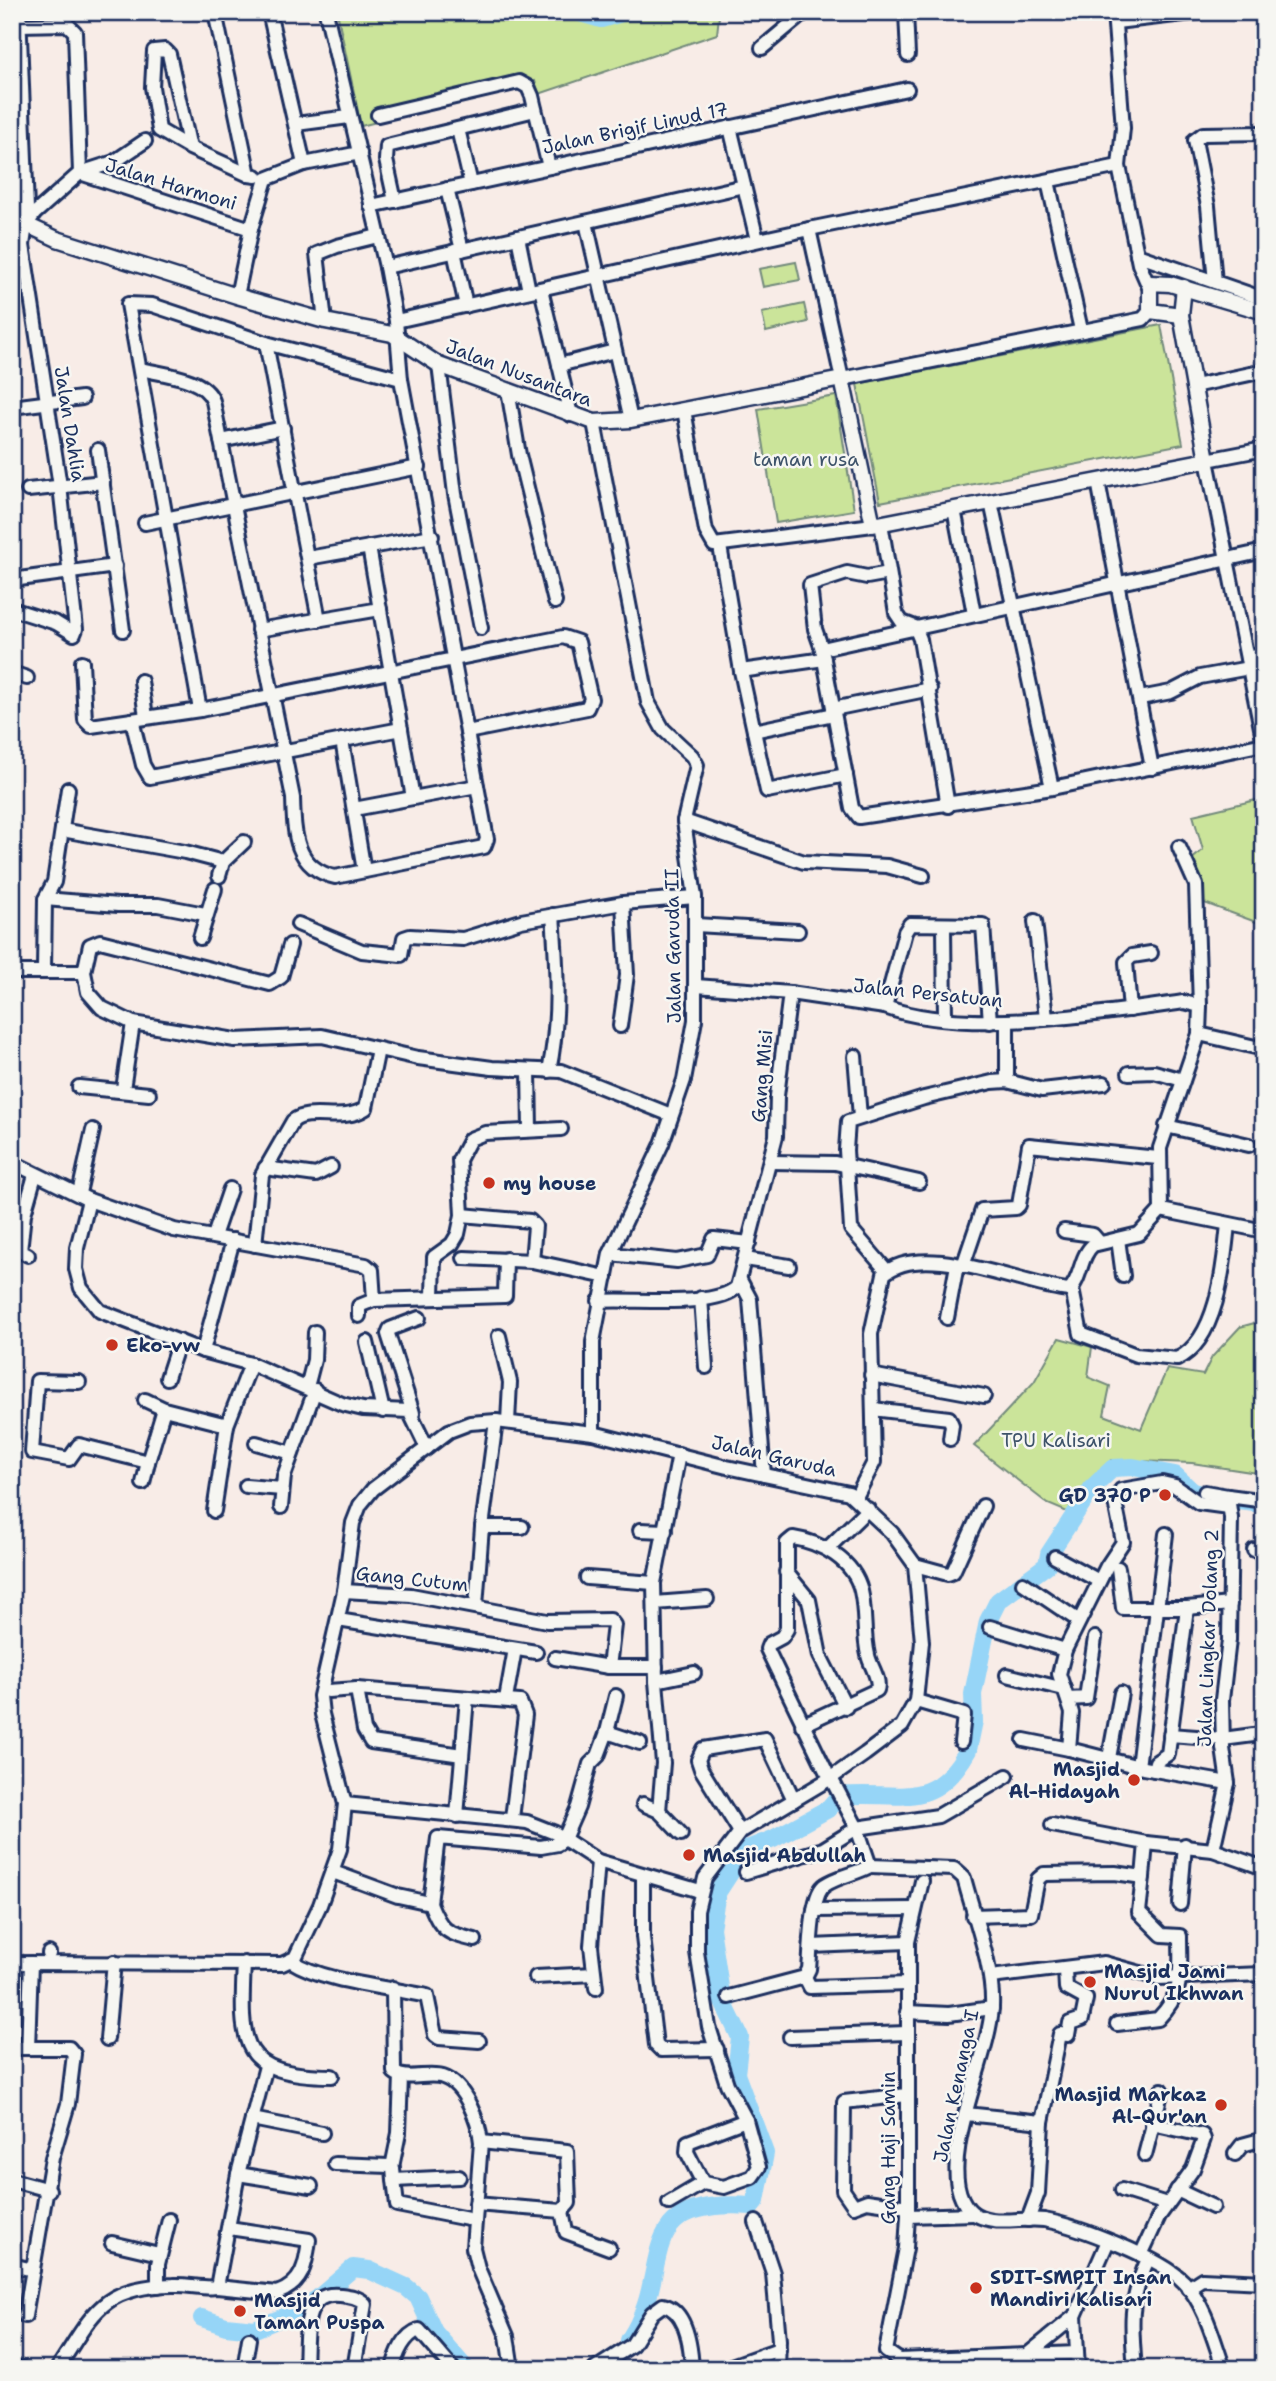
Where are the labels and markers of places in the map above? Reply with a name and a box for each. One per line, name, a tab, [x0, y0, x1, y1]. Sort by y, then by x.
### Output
place label: my house	[503, 1171, 596, 1196]
marker: my house	[481, 1175, 497, 1191]
place label: Eko-vw	[126, 1333, 201, 1358]
marker: Eko-vw	[104, 1337, 120, 1353]
place label: GD 370 P	[1059, 1483, 1151, 1508]
marker: GD 370 P	[1157, 1487, 1173, 1503]
place label: Masjid Al-Hidayah	[1008, 1757, 1120, 1804]
marker: Masjid Al-Hidayah	[1126, 1772, 1142, 1788]
place label: Masjid Abdullah	[703, 1843, 867, 1868]
marker: Masjid Abdullah	[681, 1847, 697, 1863]
place label: Masjid Jami Nurul Ikhwan	[1104, 1959, 1244, 2006]
marker: Masjid Jami Nurul Ikhwan	[1082, 1974, 1098, 1990]
place label: Masjid Markaz Al-Qur'an	[1054, 2082, 1207, 2129]
marker: Masjid Markaz Al-Qur'an	[1213, 2097, 1229, 2113]
place label: SDIT-SMPIT Insan Mandiri Kalisari	[990, 2265, 1172, 2312]
marker: SDIT-SMPIT Insan Mandiri Kalisari	[968, 2280, 984, 2296]
place label: Masjid Taman Puspa	[254, 2288, 385, 2335]
marker: Masjid Taman Puspa	[232, 2303, 248, 2319]

